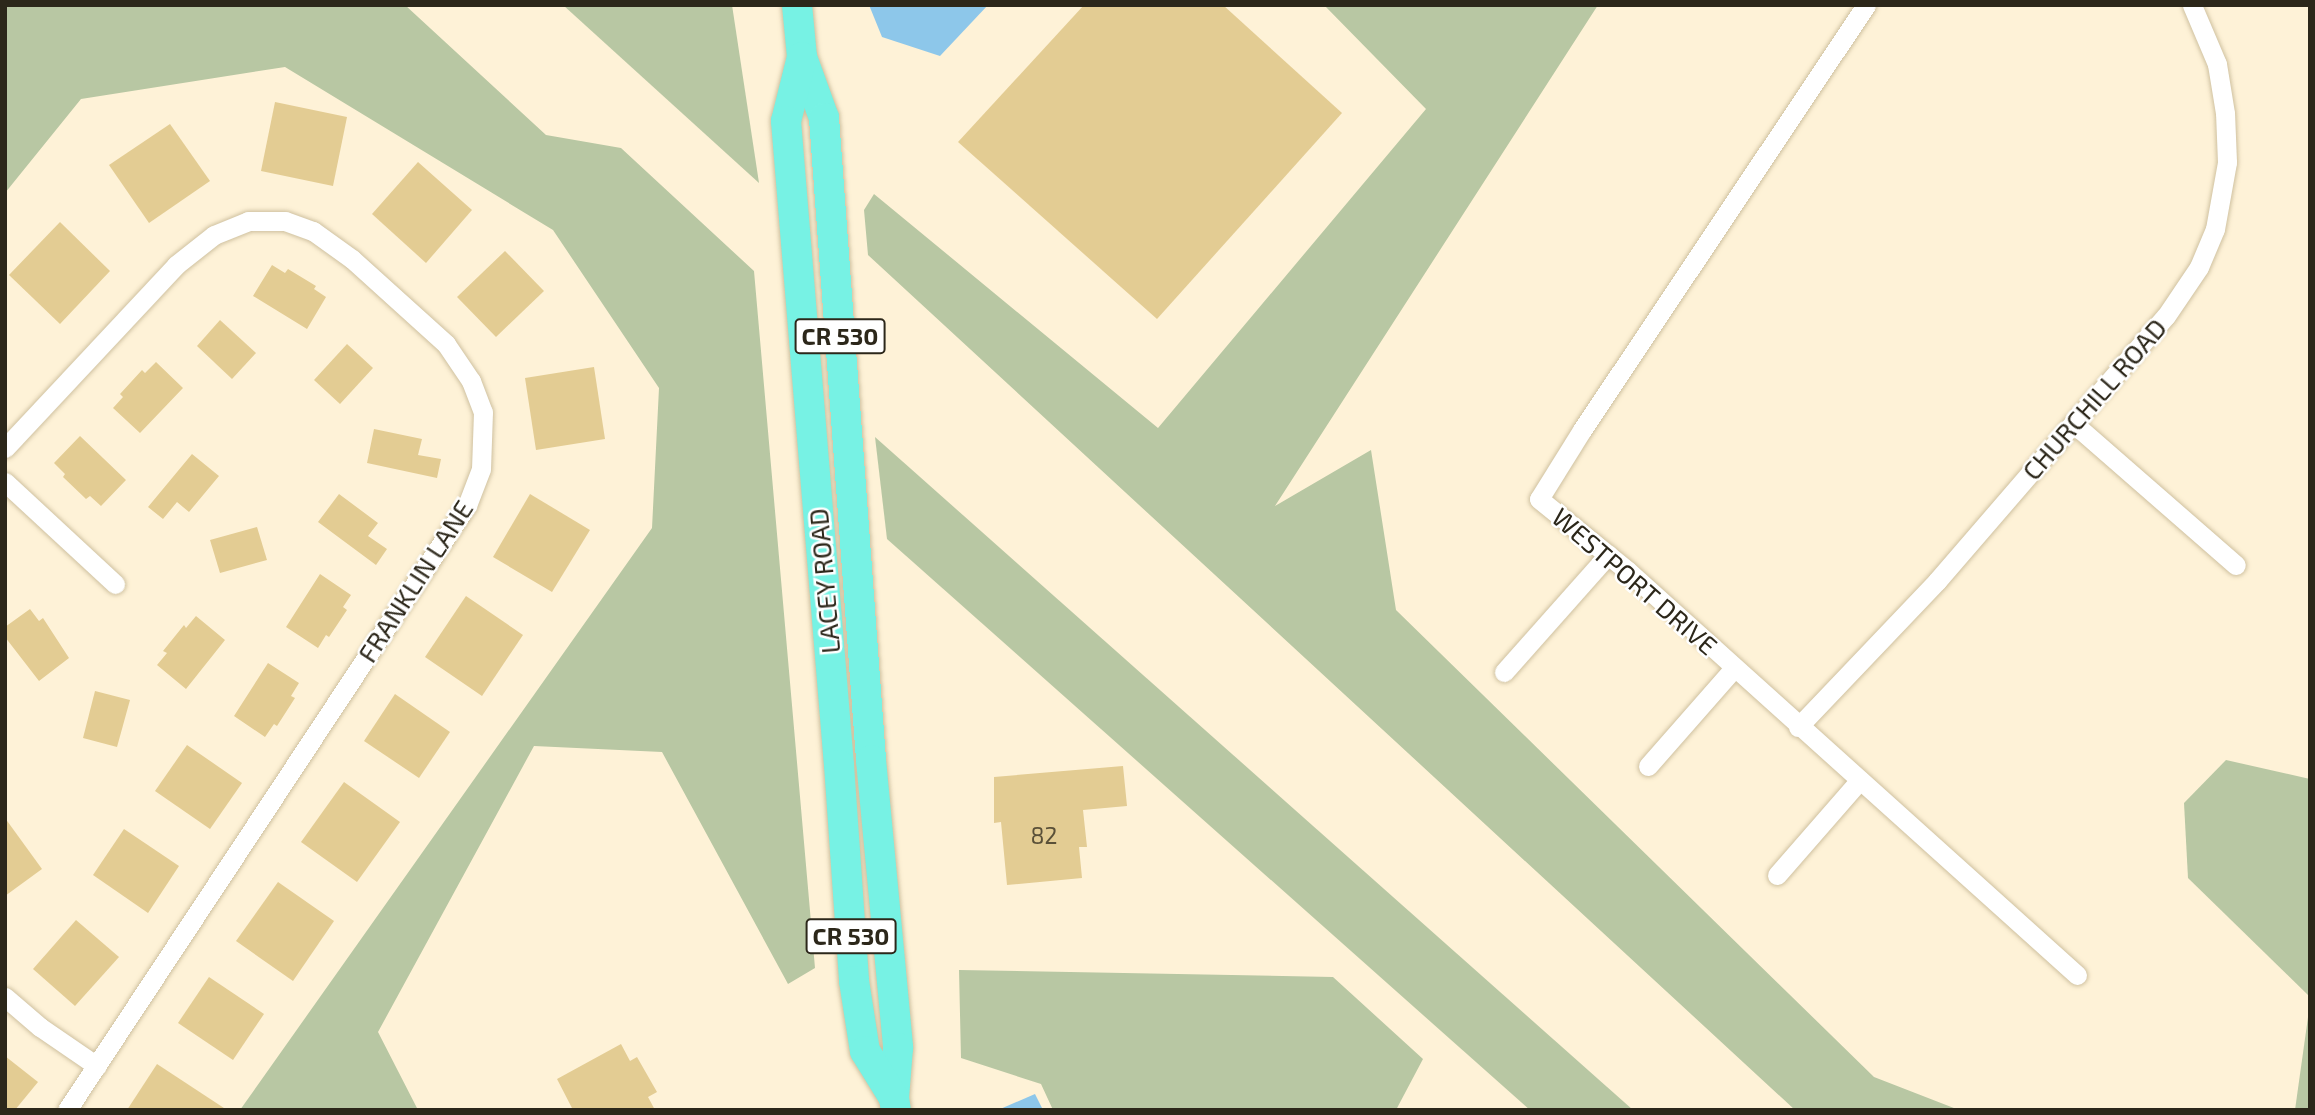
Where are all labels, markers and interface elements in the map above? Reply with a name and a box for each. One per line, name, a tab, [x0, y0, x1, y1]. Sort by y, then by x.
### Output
street label: CHURCHILL ROAD	[2015, 312, 2173, 486]
road number: CR 530	[794, 316, 886, 356]
street label: FRANKLIN LANE	[351, 494, 479, 668]
street label: WESTPORT DRIVE	[1546, 501, 1724, 661]
street label: LACEY ROAD	[802, 507, 846, 655]
house number: 82	[1031, 821, 1057, 849]
road number: CR 530	[806, 916, 896, 956]

